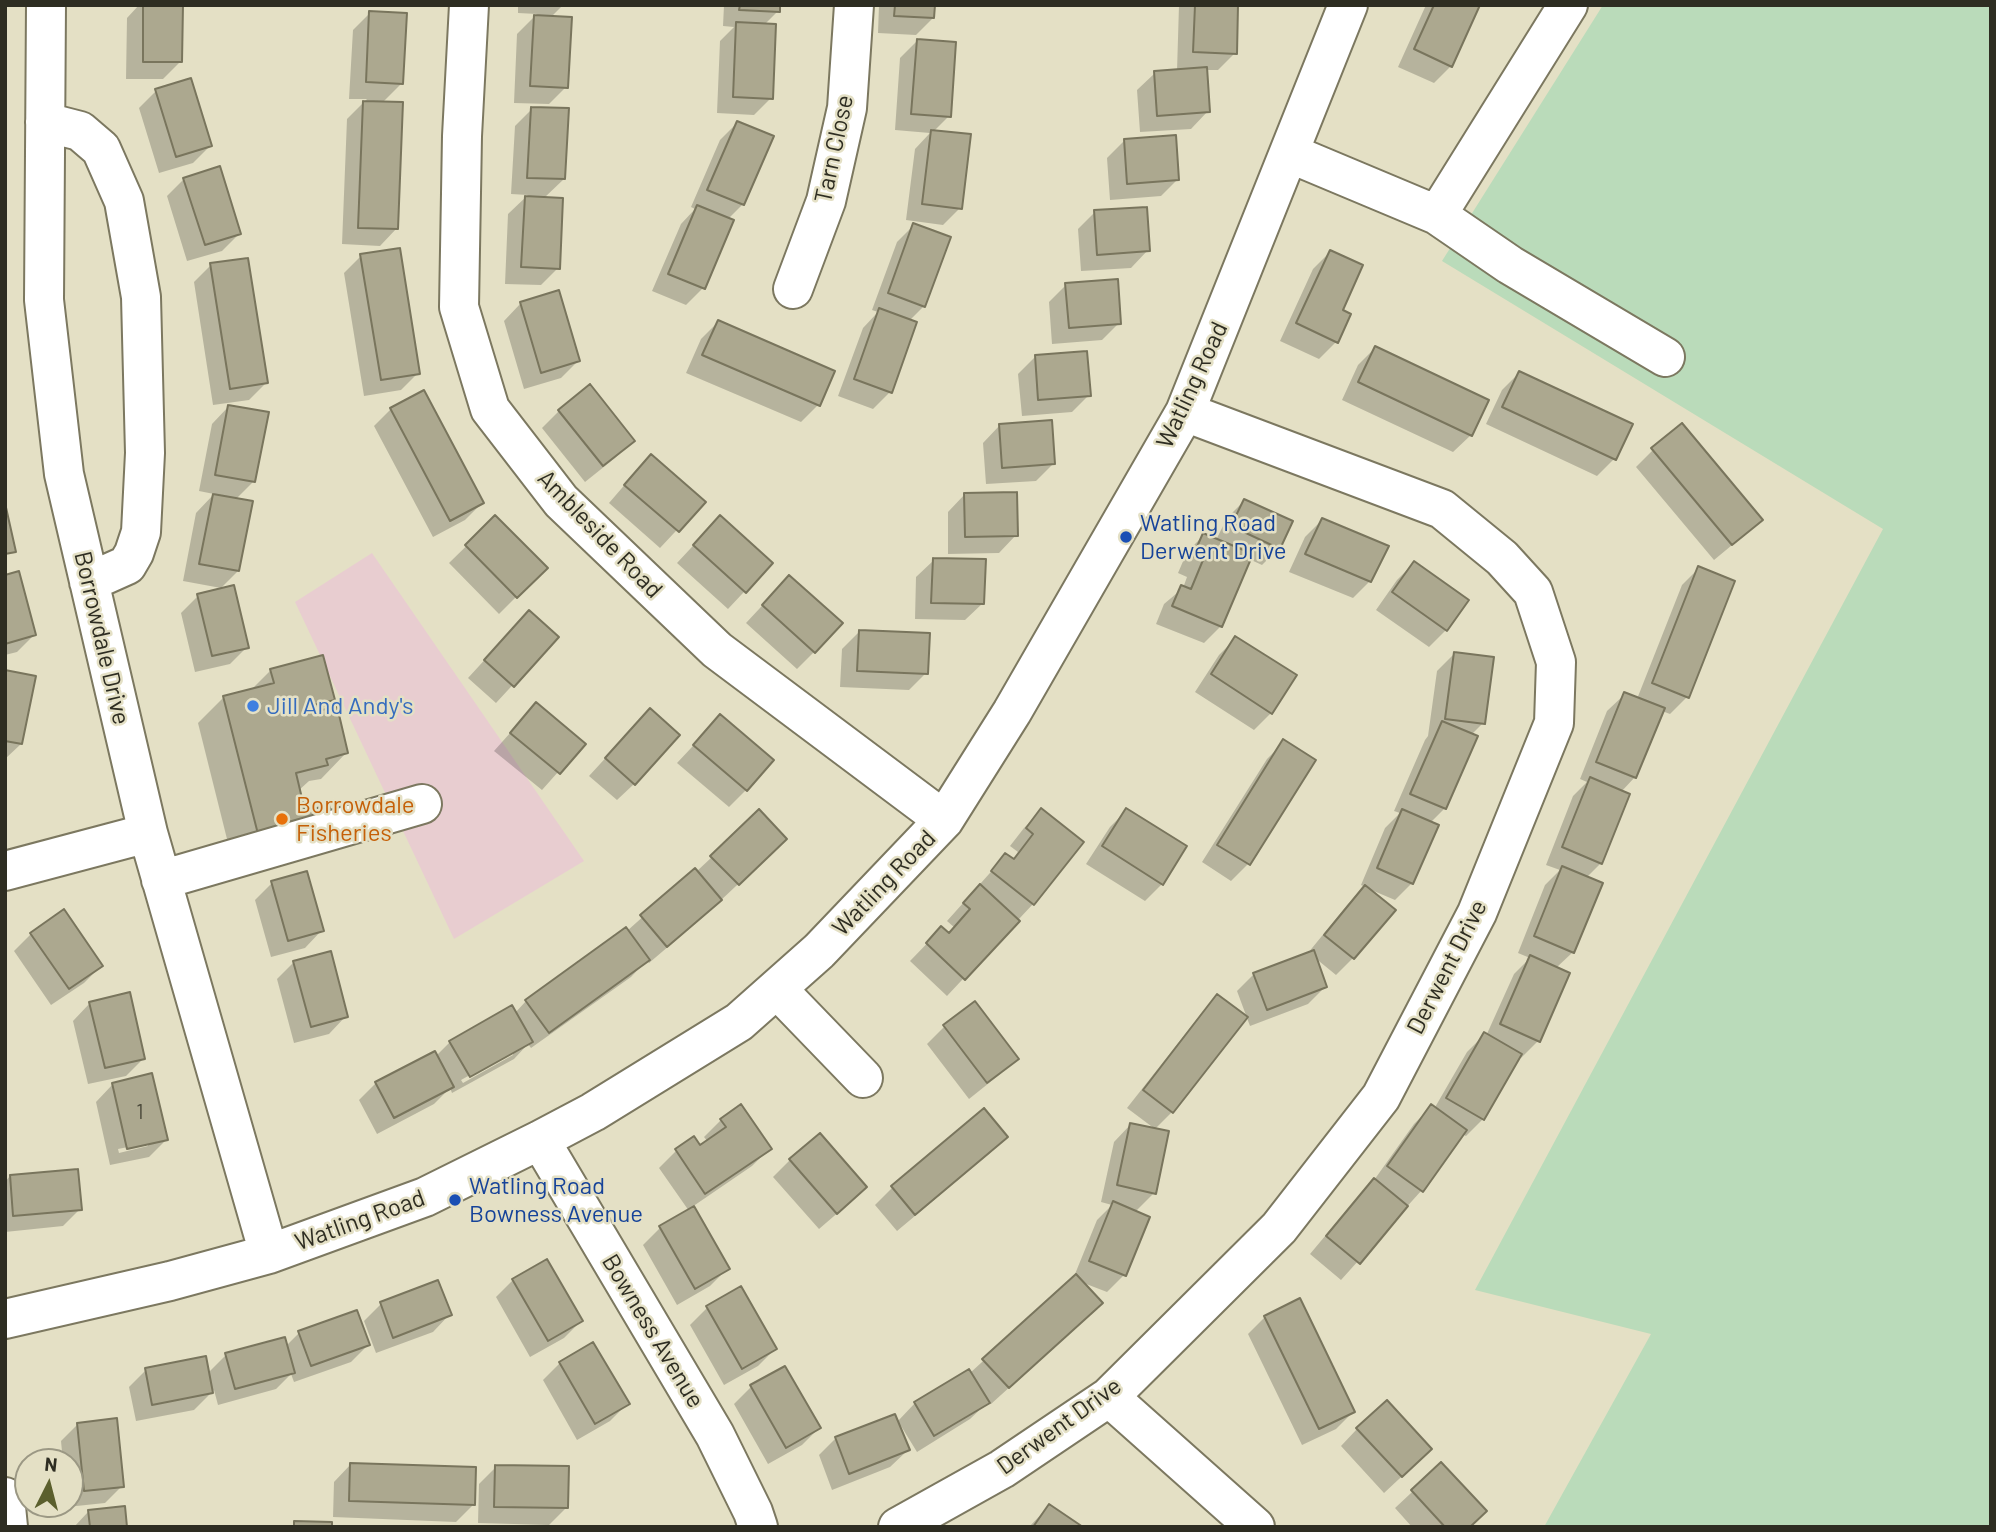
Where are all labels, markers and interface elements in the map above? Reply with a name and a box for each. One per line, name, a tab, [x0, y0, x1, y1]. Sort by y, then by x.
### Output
street label: Tarn Close	[809, 92, 859, 206]
street label: Watling Road	[1150, 317, 1234, 453]
street label: Ambleside Road	[532, 464, 668, 604]
place label: Watling Road Derwent Drive	[1140, 509, 1287, 565]
marker: Watling Road Derwent Drive	[1118, 529, 1134, 545]
street label: Borrowdale Drive	[68, 549, 136, 727]
place label: Jill And Andy's	[267, 692, 414, 720]
marker: Jill And Andy's	[245, 698, 261, 714]
place label: Borrowdale Fisheries	[296, 791, 415, 847]
marker: Borrowdale Fisheries	[274, 811, 290, 827]
street label: Watling Road	[826, 824, 942, 942]
street label: Derwent Drive	[1401, 895, 1493, 1039]
house number: 1	[136, 1099, 144, 1125]
place label: Watling Road Bowness Avenue	[469, 1172, 643, 1228]
street label: Watling Road	[291, 1183, 429, 1257]
marker: Watling Road Bowness Avenue	[447, 1192, 463, 1208]
street label: Bowness Avenue	[596, 1249, 710, 1413]
street label: Derwent Drive	[991, 1371, 1127, 1481]
north arrow	[14, 1448, 84, 1518]
text: N	[44, 1452, 59, 1476]

